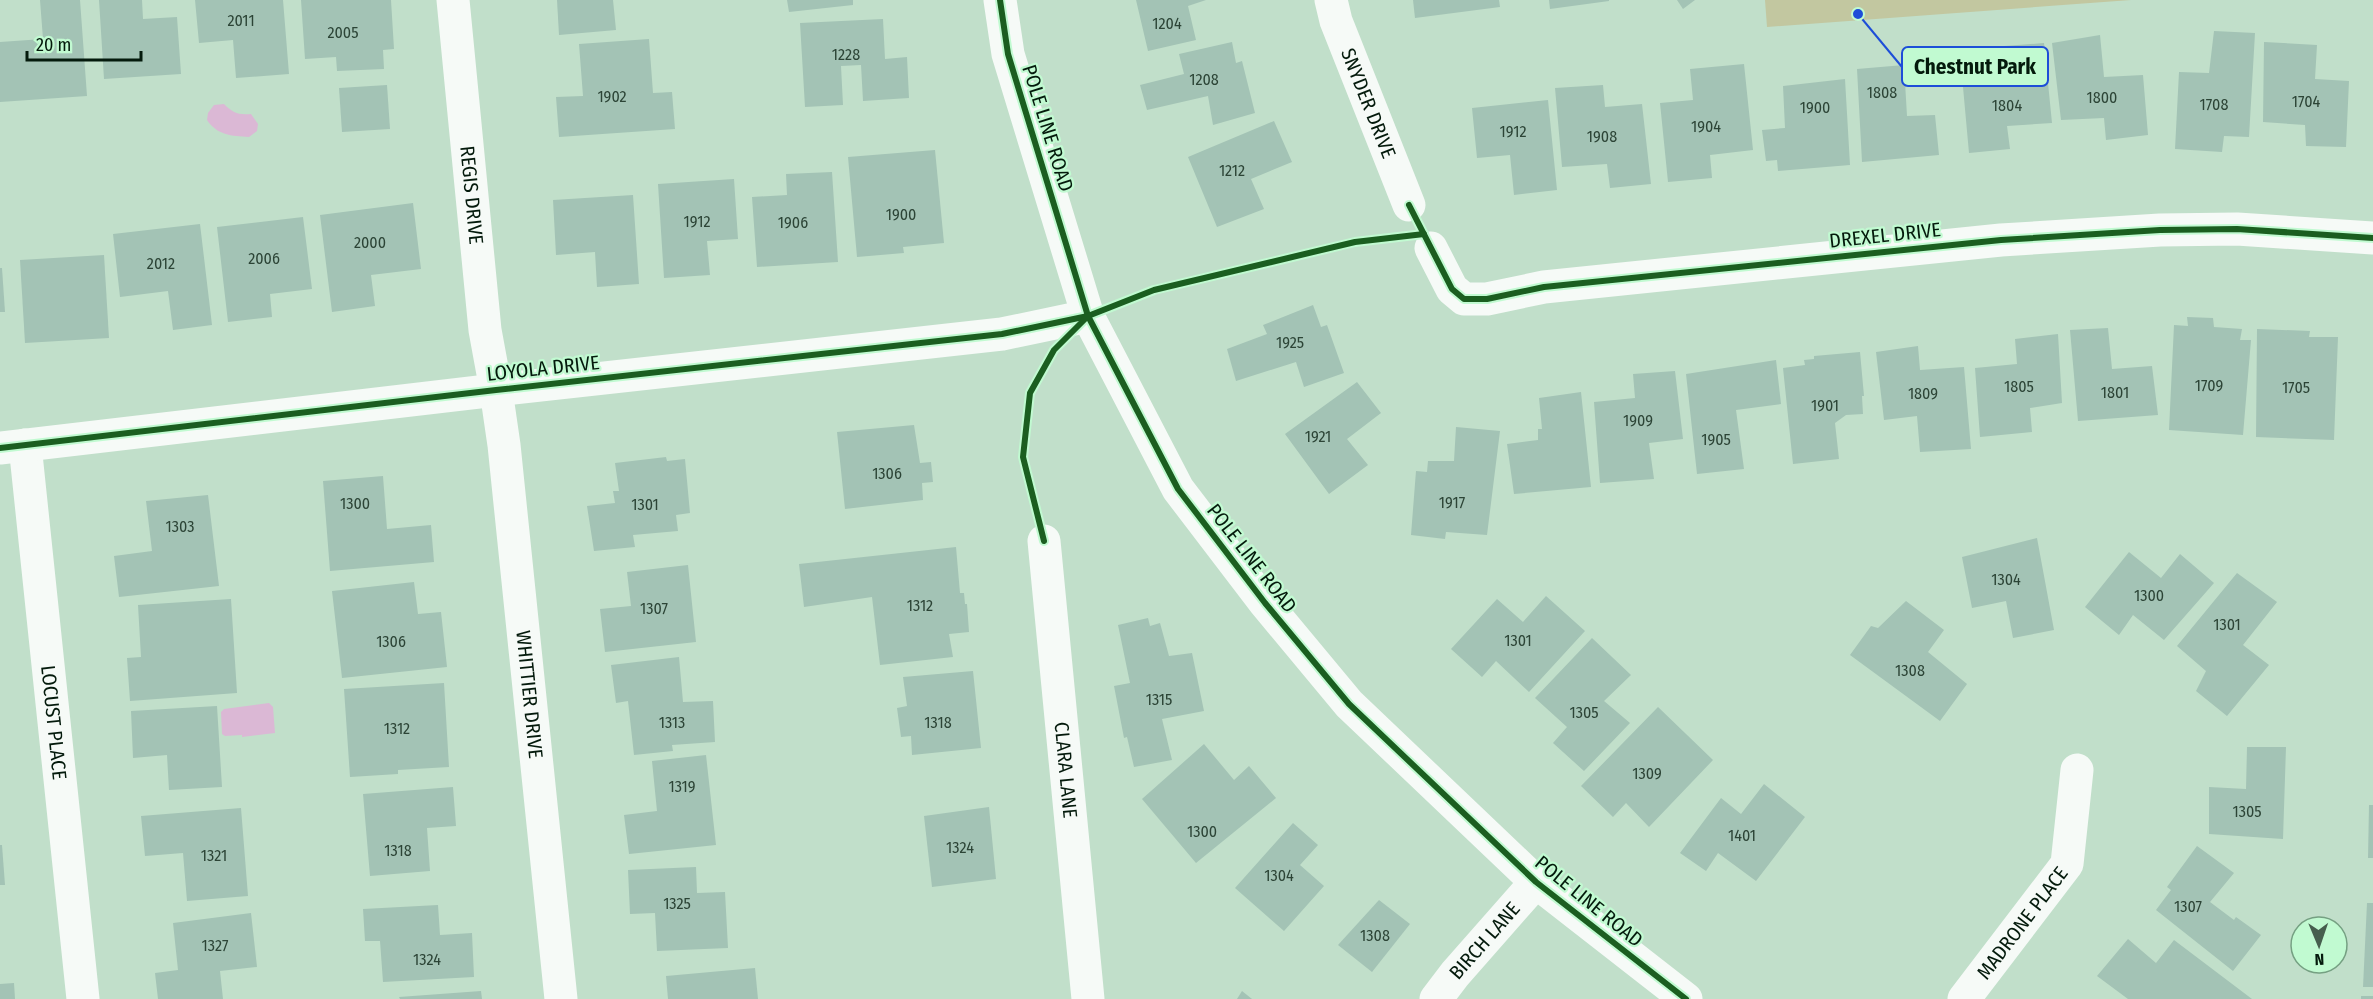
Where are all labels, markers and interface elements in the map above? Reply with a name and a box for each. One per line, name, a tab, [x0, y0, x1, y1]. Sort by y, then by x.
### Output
house number: 2011	[227, 11, 255, 30]
house number: 1204	[1152, 14, 1182, 33]
house number: 2005	[327, 23, 359, 42]
scale bar	[27, 24, 141, 62]
text: 20 m	[36, 34, 71, 56]
house number: 1228	[832, 45, 860, 64]
street label: SNYDER DRIVE	[1336, 45, 1401, 162]
callout: Chestnut Park	[1902, 47, 2048, 86]
text: Chestnut Park	[1914, 54, 2036, 80]
street label: POLE LINE ROAD	[1017, 62, 1079, 194]
house number: 1208	[1189, 70, 1219, 89]
house number: 1808	[1867, 83, 1897, 102]
house number: 1902	[597, 87, 627, 106]
house number: 1800	[2087, 88, 2117, 107]
house number: 1704	[2292, 92, 2321, 111]
house number: 1708	[2200, 95, 2228, 114]
house number: 1804	[1992, 96, 2022, 115]
house number: 1900	[1800, 98, 1830, 117]
house number: 1904	[1691, 117, 1721, 136]
house number: 1912	[1499, 122, 1527, 141]
house number: 1908	[1587, 127, 1617, 146]
street label: REGIS DRIVE	[455, 145, 489, 245]
house number: 1212	[1219, 161, 1245, 180]
house number: 1900	[886, 205, 916, 224]
house number: 1912	[683, 212, 711, 231]
house number: 1906	[778, 213, 808, 232]
street label: DREXEL DRIVE	[1828, 217, 1942, 253]
house number: 2000	[354, 233, 386, 252]
house number: 2006	[248, 249, 280, 268]
house number: 2012	[147, 254, 175, 273]
house number: 1925	[1276, 333, 1304, 352]
street label: LOYOLA DRIVE	[485, 350, 601, 386]
house number: 1709	[2195, 376, 2223, 395]
house number: 1805	[2004, 377, 2034, 396]
house number: 1705	[2282, 378, 2310, 397]
house number: 1801	[2101, 383, 2129, 402]
house number: 1809	[1908, 384, 1938, 403]
house number: 1901	[1811, 396, 1839, 415]
house number: 1909	[1623, 411, 1653, 430]
house number: 1921	[1305, 427, 1331, 446]
house number: 1905	[1701, 430, 1731, 449]
house number: 1306	[872, 464, 902, 483]
house number: 1917	[1439, 493, 1466, 512]
house number: 1300	[340, 494, 370, 513]
house number: 1301	[631, 495, 659, 514]
street label: POLE LINE ROAD	[1202, 499, 1302, 617]
house number: 1303	[166, 517, 194, 536]
house number: 1304	[1991, 570, 2021, 589]
house number: 1300	[2134, 586, 2164, 605]
house number: 1312	[907, 596, 933, 615]
house number: 1307	[640, 599, 669, 618]
house number: 1301	[2213, 615, 2241, 634]
street label: WHITTIER DRIVE	[511, 629, 548, 760]
house number: 1301	[1504, 631, 1532, 650]
house number: 1306	[376, 632, 406, 651]
house number: 1308	[1895, 661, 1925, 680]
street label: LOCUST PLACE	[36, 664, 72, 781]
house number: 1315	[1146, 690, 1172, 709]
house number: 1305	[1569, 703, 1599, 722]
house number: 1313	[659, 713, 685, 732]
house number: 1318	[924, 713, 952, 732]
house number: 1312	[384, 719, 410, 738]
street label: CLARA LANE	[1049, 721, 1083, 819]
house number: 1309	[1632, 764, 1662, 783]
house number: 1319	[668, 777, 696, 796]
house number: 1305	[2232, 802, 2262, 821]
house number: 1300	[1187, 822, 1217, 841]
house number: 1401	[1728, 826, 1756, 845]
house number: 1324	[946, 838, 974, 857]
house number: 1318	[384, 841, 412, 860]
house number: 1321	[201, 846, 227, 865]
street label: POLE LINE ROAD	[1530, 850, 1648, 952]
street label: MADRONE PLACE	[1972, 862, 2073, 984]
house number: 1304	[1264, 866, 1294, 885]
house number: 1325	[663, 894, 691, 913]
street label: BIRCH LANE	[1444, 897, 1525, 984]
house number: 1307	[2174, 897, 2203, 916]
north arrow	[2289, 915, 2349, 975]
house number: 1308	[1360, 926, 1390, 945]
house number: 1327	[202, 936, 229, 955]
house number: 1324	[413, 950, 441, 969]
text: N	[2314, 950, 2325, 969]

